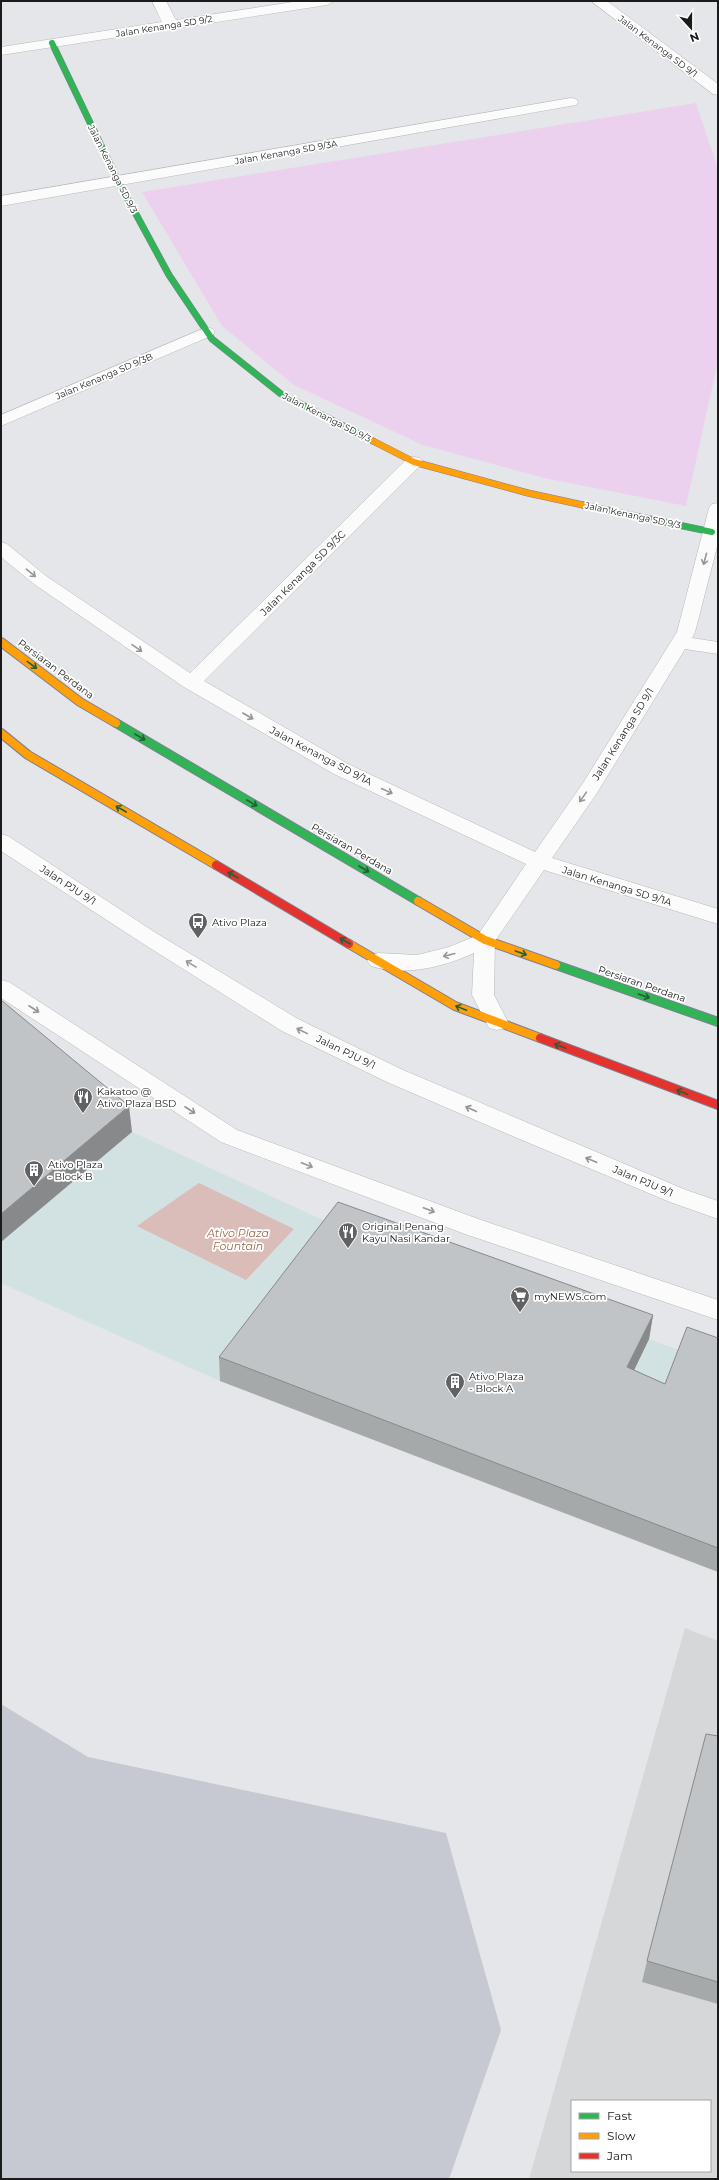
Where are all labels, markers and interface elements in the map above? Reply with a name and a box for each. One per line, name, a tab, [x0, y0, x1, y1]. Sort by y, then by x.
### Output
north arrow	[671, 8, 711, 48]
street label: Jalan Kenanga SD 9/1	[616, 12, 700, 79]
street label: Jalan Kenanga SD 9/2	[114, 13, 213, 39]
text: N	[688, 29, 701, 45]
street label: Jalan Kenanga SD 9/3	[85, 122, 140, 215]
street label: Jalan Kenanga SD 9/3A	[233, 137, 339, 167]
street label: Jalan Kenanga SD 9/3B	[53, 350, 154, 402]
street label: Jalan Kenanga SD 9/3	[280, 389, 373, 444]
street label: Jalan Kenanga SD 9/3	[583, 499, 682, 531]
street label: Jalan Kenanga SD 9/3C	[257, 528, 348, 619]
one-way arrow	[700, 553, 708, 566]
one-way arrow	[26, 568, 36, 577]
street label: Persiaran Perdana	[15, 636, 97, 702]
one-way arrow	[131, 644, 142, 652]
one-way arrow	[26, 661, 37, 670]
street label: Jalan Kenanga SD 9/1	[589, 685, 657, 784]
one-way arrow	[242, 712, 254, 720]
street label: Jalan Kenanga SD 9/1A	[267, 723, 375, 789]
one-way arrow	[134, 734, 146, 742]
one-way arrow	[380, 788, 392, 795]
one-way arrow	[579, 792, 587, 803]
one-way arrow	[246, 800, 258, 808]
one-way arrow	[116, 805, 127, 813]
street label: Persiaran Perdana	[309, 820, 395, 878]
street label: Jalan PJU 9/1	[37, 861, 99, 908]
street label: Jalan Kenanga SD 9/1A	[560, 863, 674, 909]
one-way arrow	[358, 865, 369, 873]
one-way arrow	[228, 871, 239, 879]
bus stop icon: Ativo Plaza	[187, 911, 209, 939]
place label: Ativo Plaza	[212, 916, 267, 929]
one-way arrow	[340, 937, 351, 945]
one-way arrow	[515, 950, 528, 957]
one-way arrow	[443, 952, 456, 959]
one-way arrow	[185, 959, 197, 967]
street label: Persiaran Perdana	[597, 963, 687, 1005]
one-way arrow	[638, 993, 651, 1000]
one-way arrow	[455, 1004, 467, 1012]
one-way arrow	[28, 1005, 39, 1013]
one-way arrow	[297, 1027, 309, 1034]
street label: Jalan PJU 9/1	[313, 1032, 378, 1072]
one-way arrow	[554, 1041, 566, 1049]
place label: Kakatoo @ Ativo Plaza BSD	[97, 1085, 176, 1110]
restaurant icon: Kakatoo @ Ativo Plaza BSD	[72, 1086, 94, 1114]
one-way arrow	[676, 1087, 688, 1095]
one-way arrow	[465, 1105, 477, 1112]
one-way arrow	[184, 1106, 195, 1114]
one-way arrow	[585, 1155, 597, 1163]
place label: Ativo Plaza - Block B	[48, 1158, 103, 1183]
building icon: Ativo Plaza - Block B	[23, 1159, 45, 1187]
one-way arrow	[300, 1161, 312, 1169]
street label: Jalan PJU 9/1	[610, 1162, 675, 1200]
one-way arrow	[422, 1207, 434, 1215]
place label: Original Penang Kayu Nasi Kandar	[362, 1220, 450, 1245]
restaurant icon: Original Penang Kayu Nasi Kandar	[337, 1221, 359, 1249]
water label: Ativo Plaza Fountain	[206, 1226, 269, 1253]
supermarket icon: myNEWS.com	[509, 1285, 531, 1313]
place label: myNEWS.com	[534, 1290, 606, 1303]
place label: Ativo Plaza - Block A	[469, 1370, 524, 1395]
building icon: Ativo Plaza - Block A	[444, 1371, 466, 1399]
legend	[571, 2100, 711, 2172]
text: Fast	[607, 2108, 632, 2123]
text: Slow	[607, 2128, 636, 2143]
text: Jam	[606, 2148, 633, 2163]

